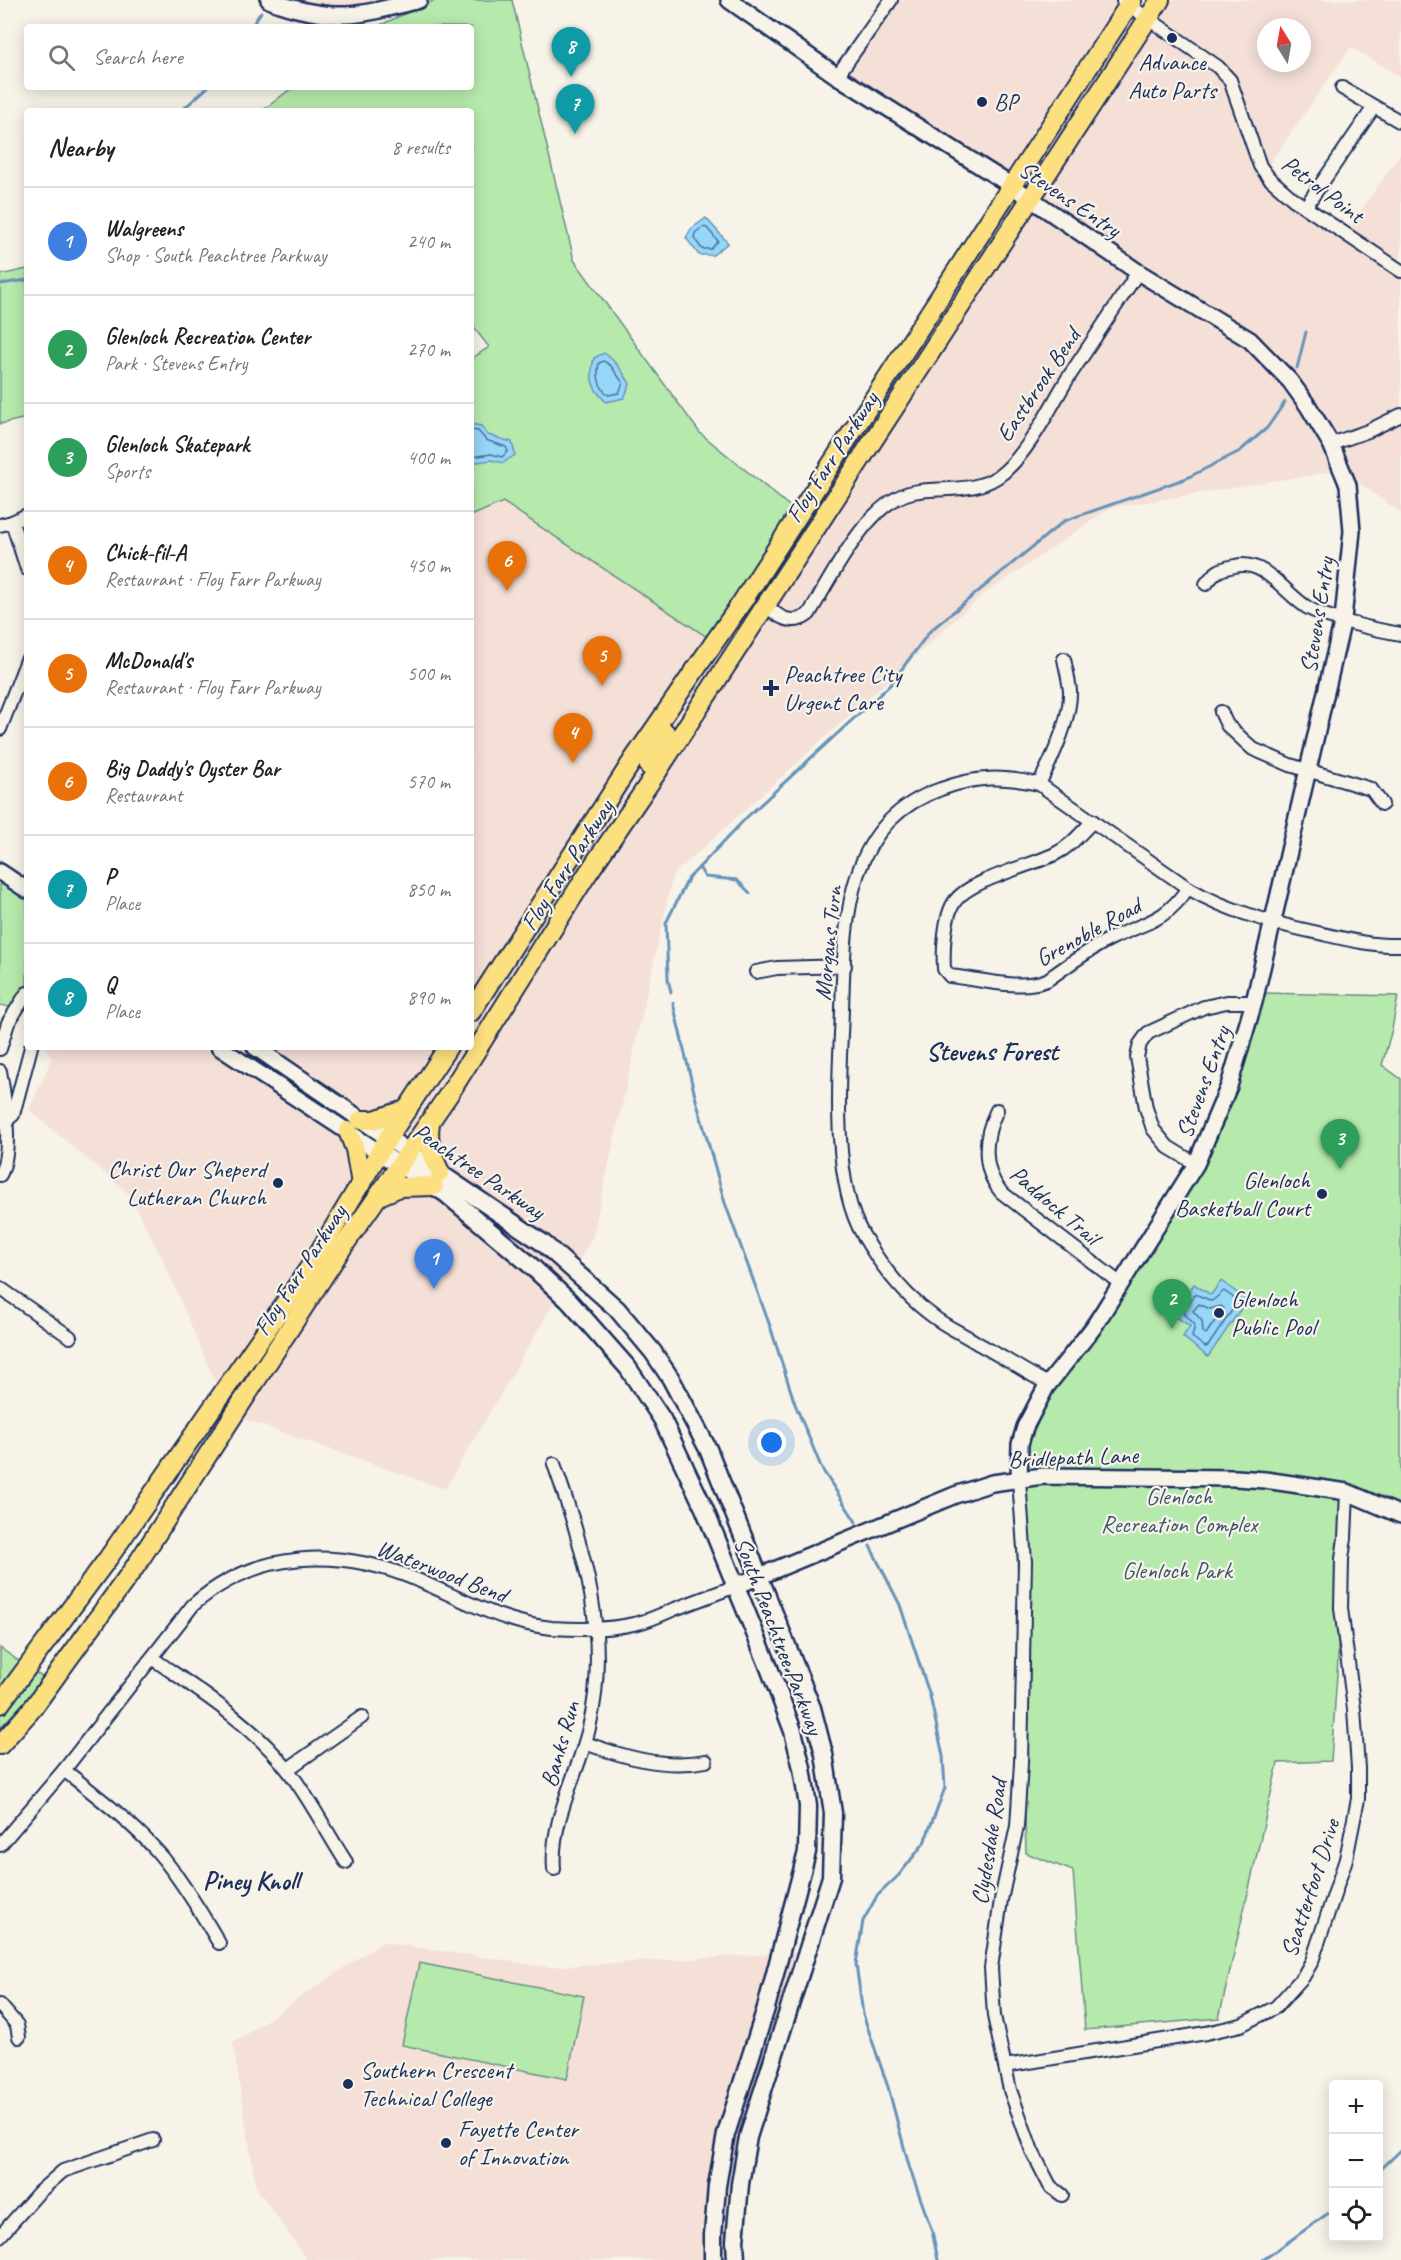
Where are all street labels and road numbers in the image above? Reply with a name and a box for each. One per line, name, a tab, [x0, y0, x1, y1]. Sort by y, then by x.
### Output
street label: Petrol Point	[1276, 148, 1372, 231]
street label: Stevens Entry	[1013, 154, 1128, 245]
street label: Eastbrook Bend	[989, 320, 1089, 447]
street label: Floy Farr Parkway	[779, 385, 886, 528]
street label: Stevens Entry	[1293, 553, 1341, 675]
street label: Floy Farr Parkway	[514, 793, 621, 936]
street label: Morgans Turn	[807, 883, 849, 1002]
street label: Grenoble Road	[1030, 889, 1149, 973]
street label: Stevens Entry	[1169, 1020, 1238, 1142]
street label: Peachtree Parkway	[407, 1116, 552, 1227]
street label: Paddock Trail	[1004, 1159, 1109, 1254]
street label: Floy Farr Parkway	[247, 1198, 354, 1341]
street label: Bridlepath Lane	[1008, 1440, 1141, 1474]
street label: Waterwood Bend	[373, 1532, 515, 1611]
street label: South Peachtree Parkway	[728, 1533, 831, 1741]
street label: Banks Run	[533, 1696, 587, 1791]
street label: Clydesdale Road	[964, 1774, 1014, 1907]
street label: Scatterfoot Drive	[1274, 1813, 1347, 1961]

